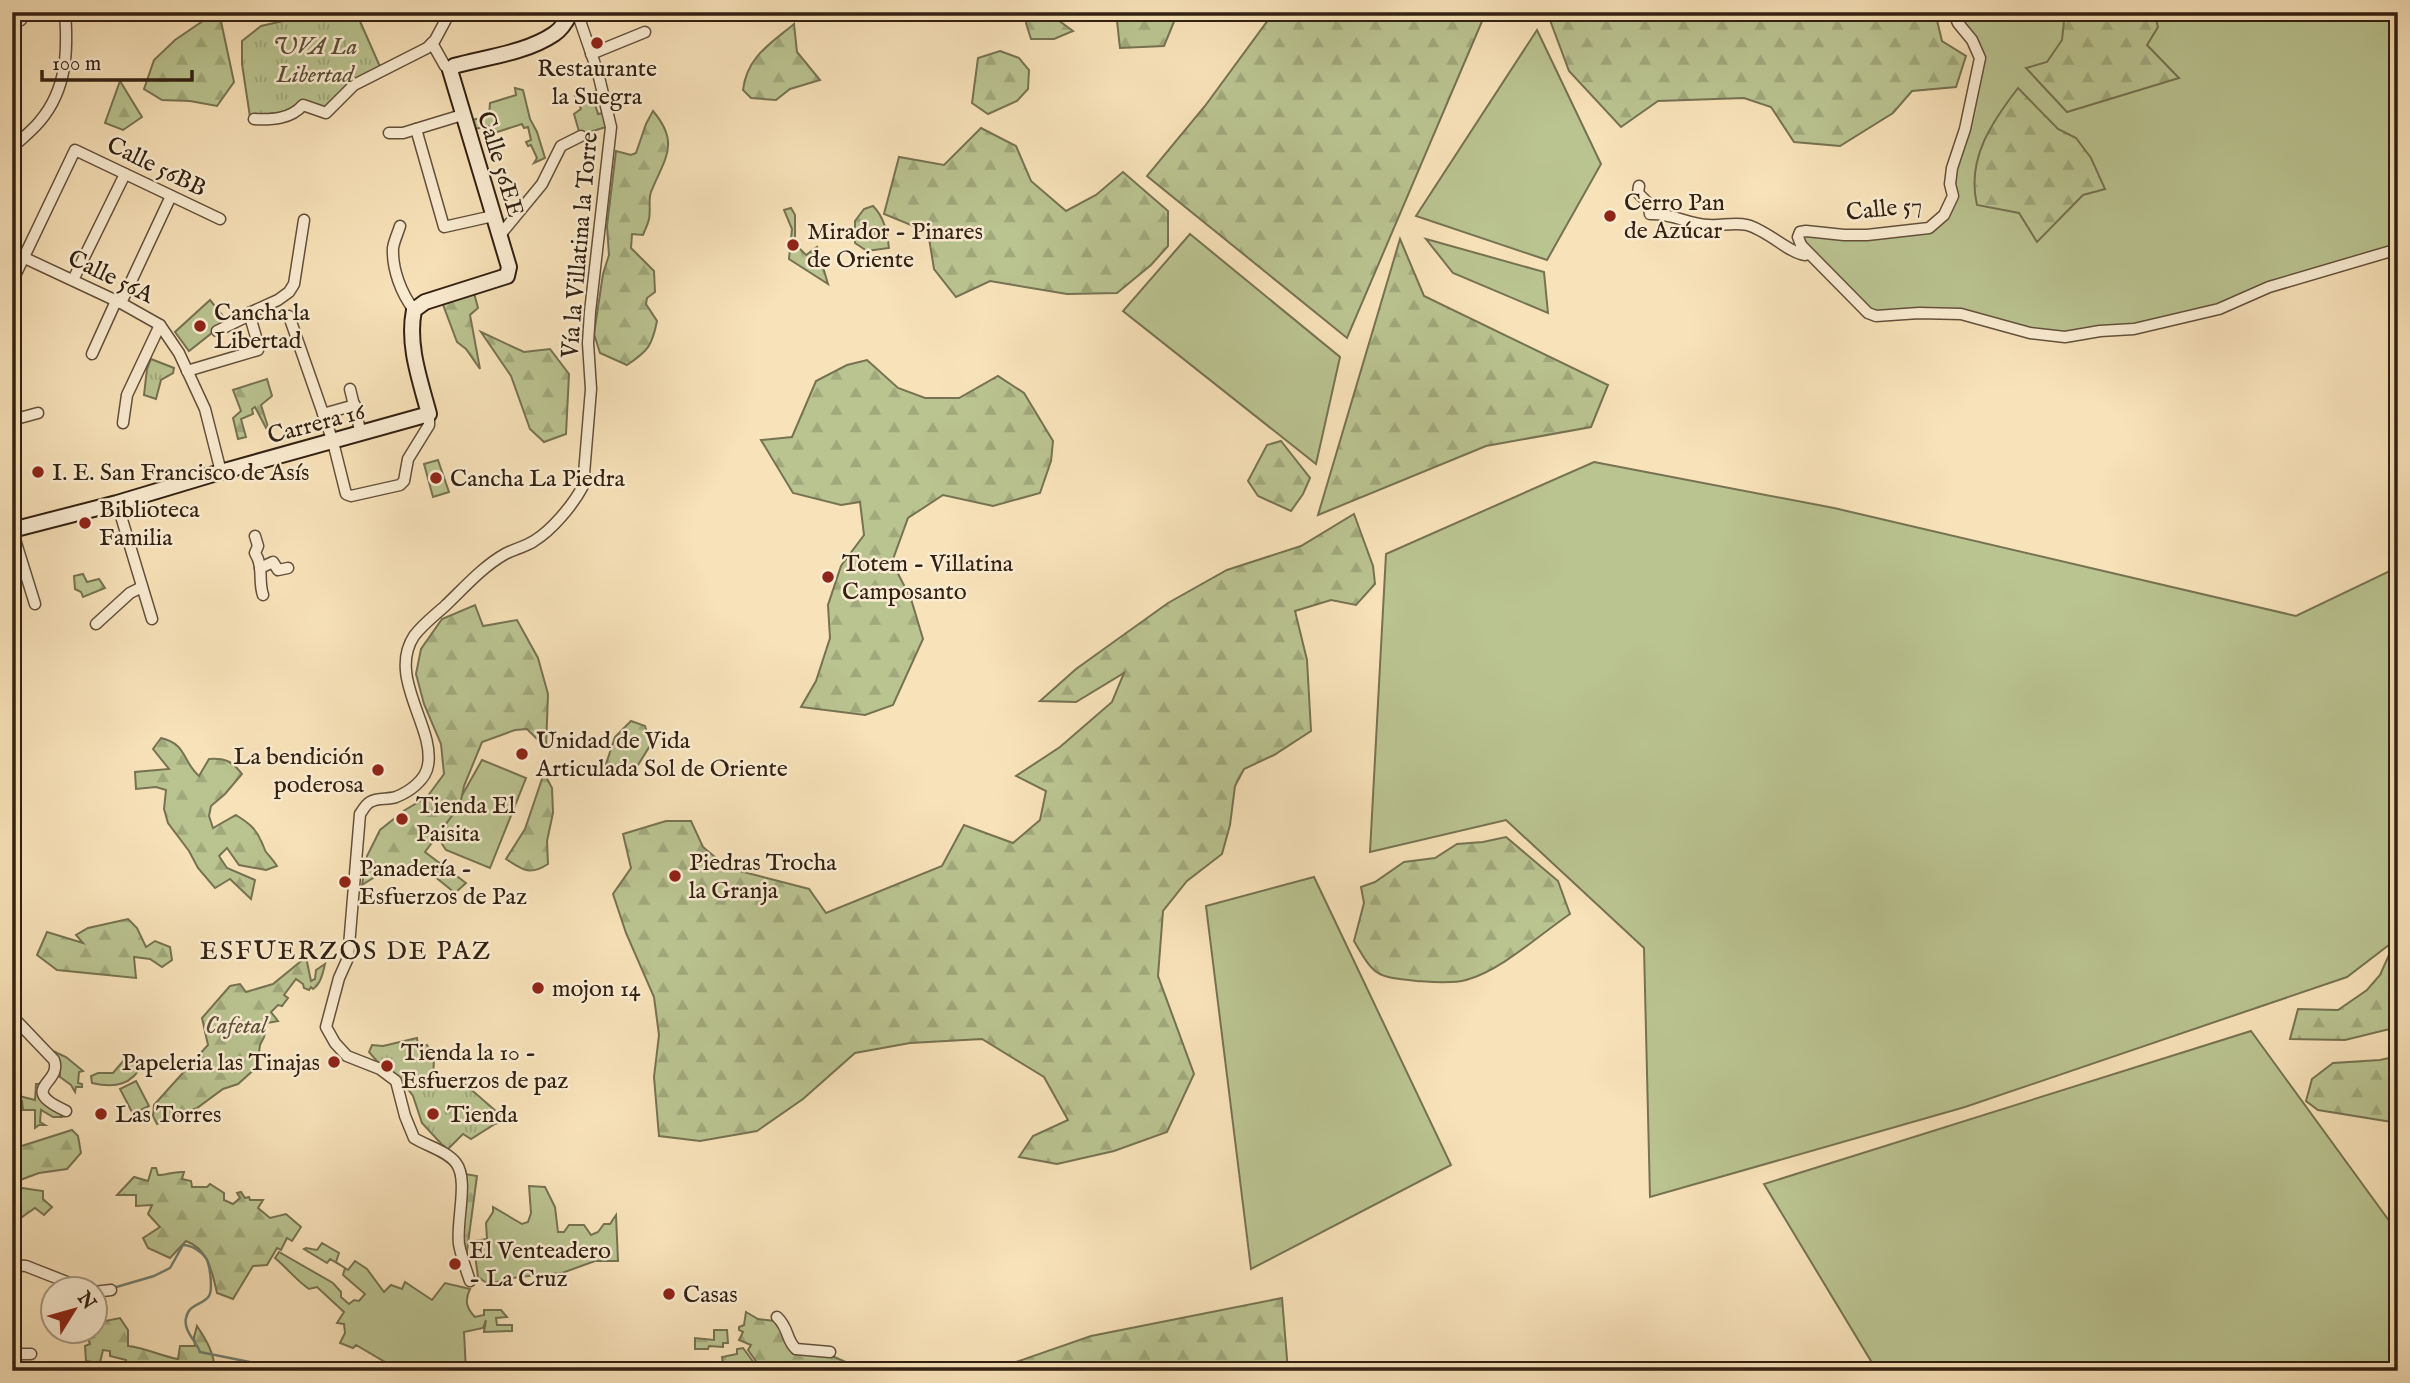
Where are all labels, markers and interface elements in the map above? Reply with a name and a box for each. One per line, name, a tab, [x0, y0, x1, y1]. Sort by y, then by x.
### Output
park label: UVA La Libertad	[273, 32, 357, 91]
marker: Restaurante la Suegra	[589, 35, 605, 51]
scale bar	[42, 38, 192, 82]
text: 100 m	[52, 51, 101, 78]
place label: Restaurante la Suegra	[537, 54, 657, 113]
street label: Calle 56EE	[469, 108, 530, 221]
street label: Calle 56BB	[101, 130, 211, 205]
street label: Vía la Villatina la Torre	[555, 131, 606, 361]
place label: Cerro Pan de Azúcar	[1624, 188, 1725, 247]
street label: Calle 57	[1844, 190, 1924, 229]
marker: Cerro Pan de Azúcar	[1602, 208, 1618, 224]
place label: Mirador - Pinares de Oriente	[807, 217, 983, 276]
marker: Mirador - Pinares de Oriente	[785, 237, 801, 253]
street label: Calle 56A	[62, 243, 159, 312]
place label: Cancha la Libertad	[214, 298, 311, 357]
marker: Cancha la Libertad	[192, 318, 208, 334]
street label: Carrera 16	[264, 396, 369, 452]
place label: I. E. San Francisco de Asís	[52, 458, 310, 489]
marker: I. E. San Francisco de Asís	[30, 464, 46, 480]
place label: Cancha La Piedra	[450, 464, 625, 495]
marker: Cancha La Piedra	[428, 470, 444, 486]
place label: Biblioteca Familia	[99, 495, 200, 554]
marker: Biblioteca Familia	[77, 515, 93, 531]
place label: Totem - Villatina Camposanto	[842, 549, 1014, 608]
marker: Totem - Villatina Camposanto	[820, 569, 836, 585]
place label: Unidad de Vida Articulada Sol de Oriente	[535, 726, 788, 785]
place label: La bendición poderosa	[233, 742, 365, 801]
marker: Unidad de Vida Articulada Sol de Oriente	[514, 746, 530, 762]
marker: La bendición poderosa	[370, 762, 386, 778]
place label: Tienda El Paisita	[416, 791, 516, 850]
marker: Tienda El Paisita	[394, 811, 410, 827]
place label: Piedras Trocha la Granja	[689, 848, 837, 907]
place label: Panadería - Esfuerzos de Paz	[359, 854, 527, 913]
marker: Piedras Trocha la Granja	[667, 868, 683, 884]
marker: Panadería - Esfuerzos de Paz	[337, 874, 353, 890]
district label: ESFUERZOS DE PAZ	[200, 935, 492, 968]
place label: mojon 14	[552, 974, 641, 1005]
marker: mojon 14	[530, 980, 546, 996]
park label: Cafetal	[205, 1011, 269, 1042]
place label: Tienda la 10 - Esfuerzos de paz	[401, 1038, 568, 1097]
place label: Papeleria las Tinajas	[121, 1048, 320, 1079]
marker: Papeleria las Tinajas	[326, 1054, 342, 1070]
marker: Tienda la 10 - Esfuerzos de paz	[379, 1058, 395, 1074]
place label: Las Torres	[115, 1100, 221, 1131]
place label: Tienda	[447, 1100, 518, 1131]
marker: Las Torres	[93, 1106, 109, 1122]
marker: Tienda	[425, 1106, 441, 1122]
place label: El Venteadero - La Cruz	[469, 1236, 611, 1295]
marker: El Venteadero - La Cruz	[447, 1256, 463, 1272]
north arrow	[38, 1274, 108, 1344]
place label: Casas	[683, 1280, 738, 1311]
text: N	[71, 1286, 101, 1315]
marker: Casas	[661, 1286, 677, 1302]

